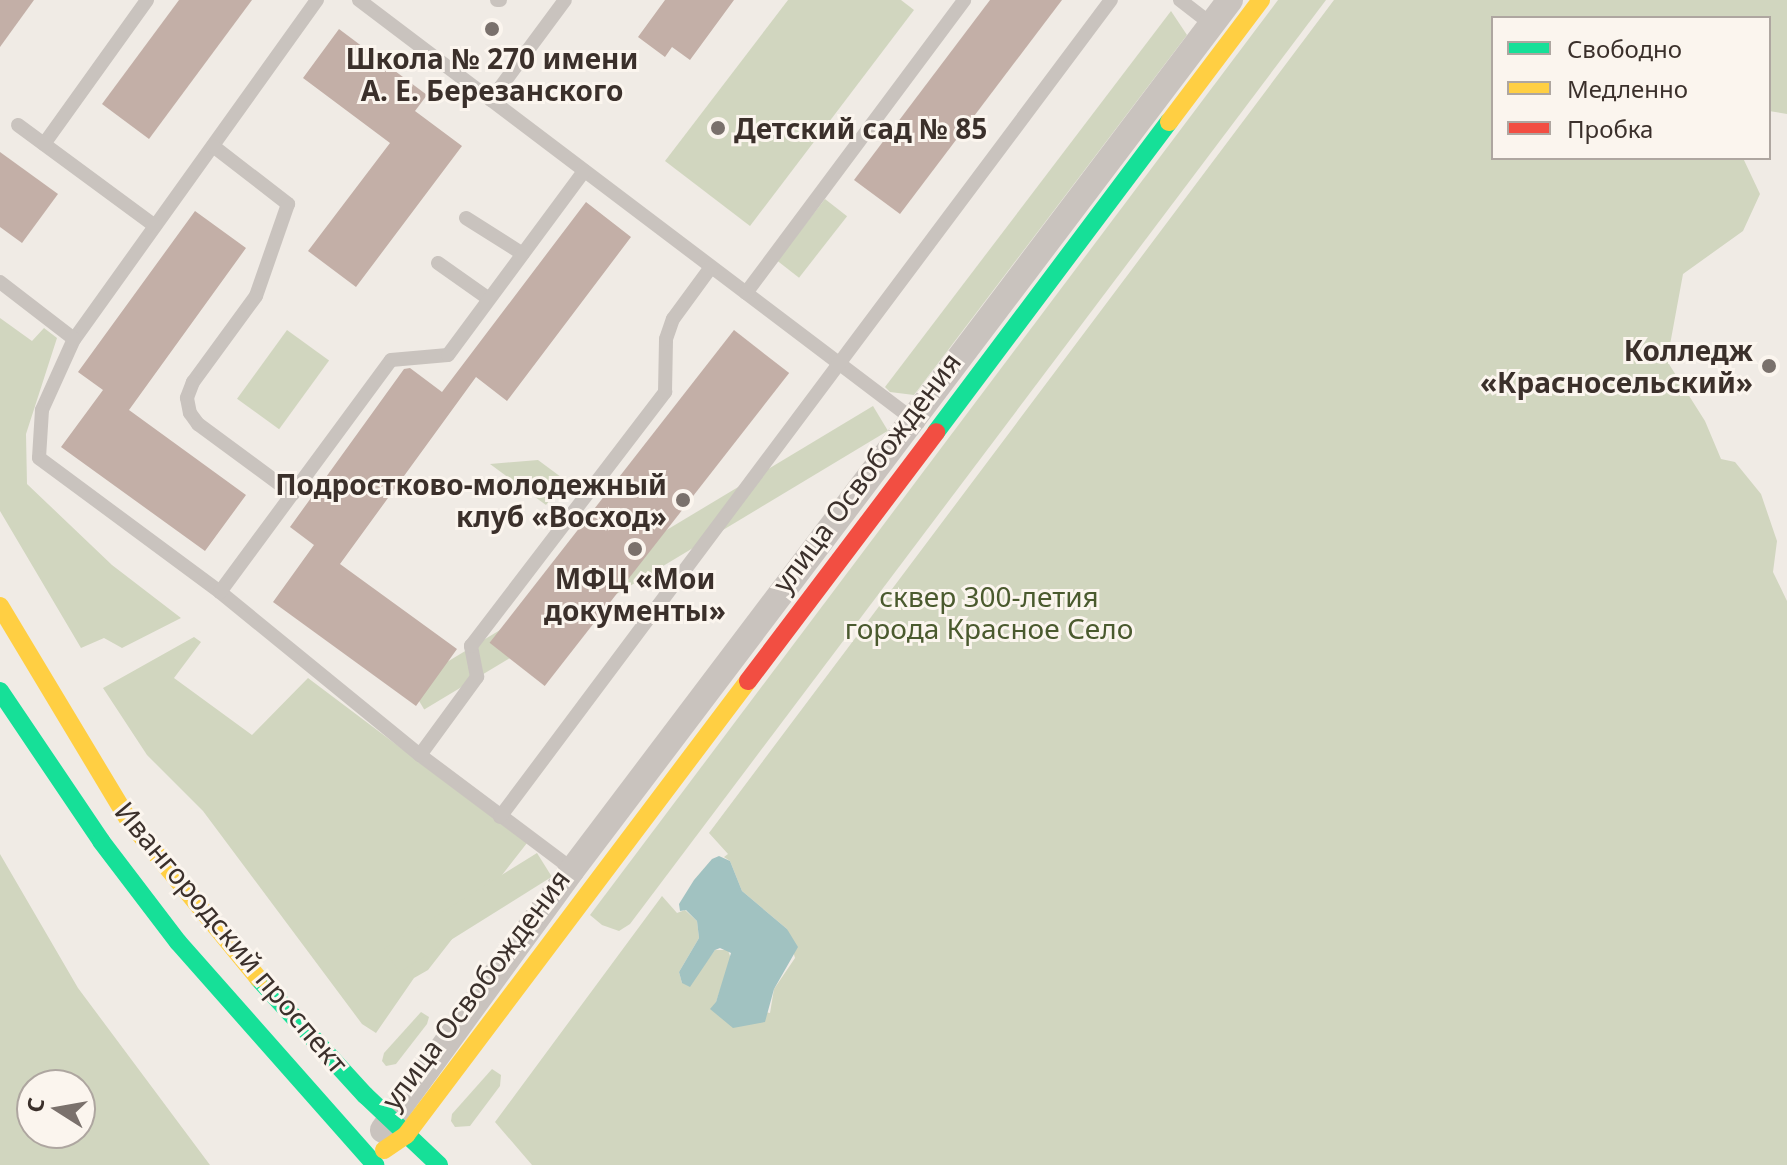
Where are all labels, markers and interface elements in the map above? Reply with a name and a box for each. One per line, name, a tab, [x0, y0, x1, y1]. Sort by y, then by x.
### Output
legend	[1491, 16, 1771, 160]
marker: Школа № 270 имени А. Е. Березанского	[483, 20, 501, 38]
text: Свободно	[1567, 32, 1682, 65]
place label: Школа № 270 имени А. Е. Березанского	[346, 41, 638, 107]
text: Медленно	[1567, 72, 1688, 105]
place label: Детский сад № 85	[734, 111, 987, 145]
text: Пробка	[1567, 112, 1653, 145]
marker: Детский сад № 85	[709, 119, 727, 137]
place label: Колледж «Красносельский»	[1480, 333, 1753, 399]
street label: улица Освобождения	[765, 346, 967, 598]
marker: Колледж «Красносельский»	[1760, 357, 1778, 375]
place label: Подростково-молодежный клуб «Восход»	[275, 467, 667, 533]
marker: Подростково-молодежный клуб «Восход»	[674, 491, 692, 509]
marker: МФЦ «Мои документы»	[626, 540, 644, 558]
place label: МФЦ «Мои документы»	[544, 561, 726, 627]
park label: сквер 300-летия города Красное Село	[845, 579, 1133, 645]
street label: Ивангородский проспект	[109, 794, 355, 1080]
street label: улица Освобождения	[374, 863, 576, 1115]
north arrow	[16, 1069, 96, 1149]
text: С	[18, 1095, 50, 1115]

